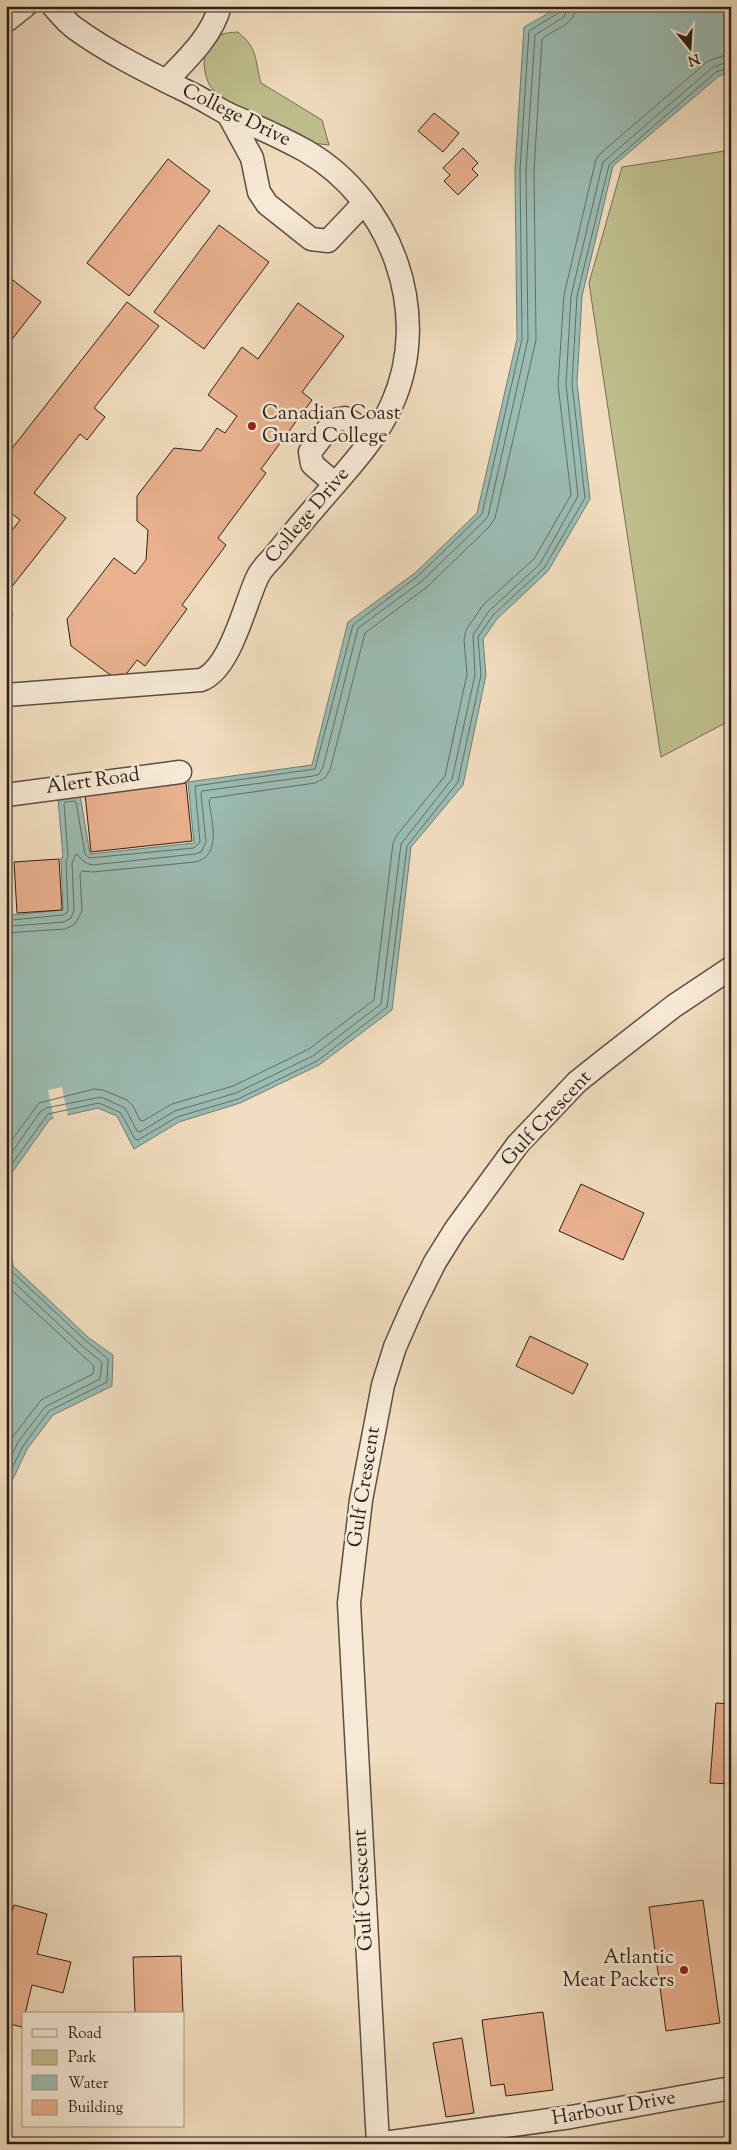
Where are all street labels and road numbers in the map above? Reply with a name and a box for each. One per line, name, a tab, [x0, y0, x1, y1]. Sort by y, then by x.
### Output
street label: College Drive	[177, 77, 295, 155]
street label: College Drive	[259, 461, 357, 571]
street label: Alert Road	[44, 761, 142, 803]
street label: Gulf Crescent	[495, 1064, 599, 1173]
street label: Gulf Crescent	[341, 1424, 389, 1550]
street label: Gulf Crescent	[346, 1828, 382, 1952]
street label: Harbour Drive	[550, 2084, 678, 2134]

